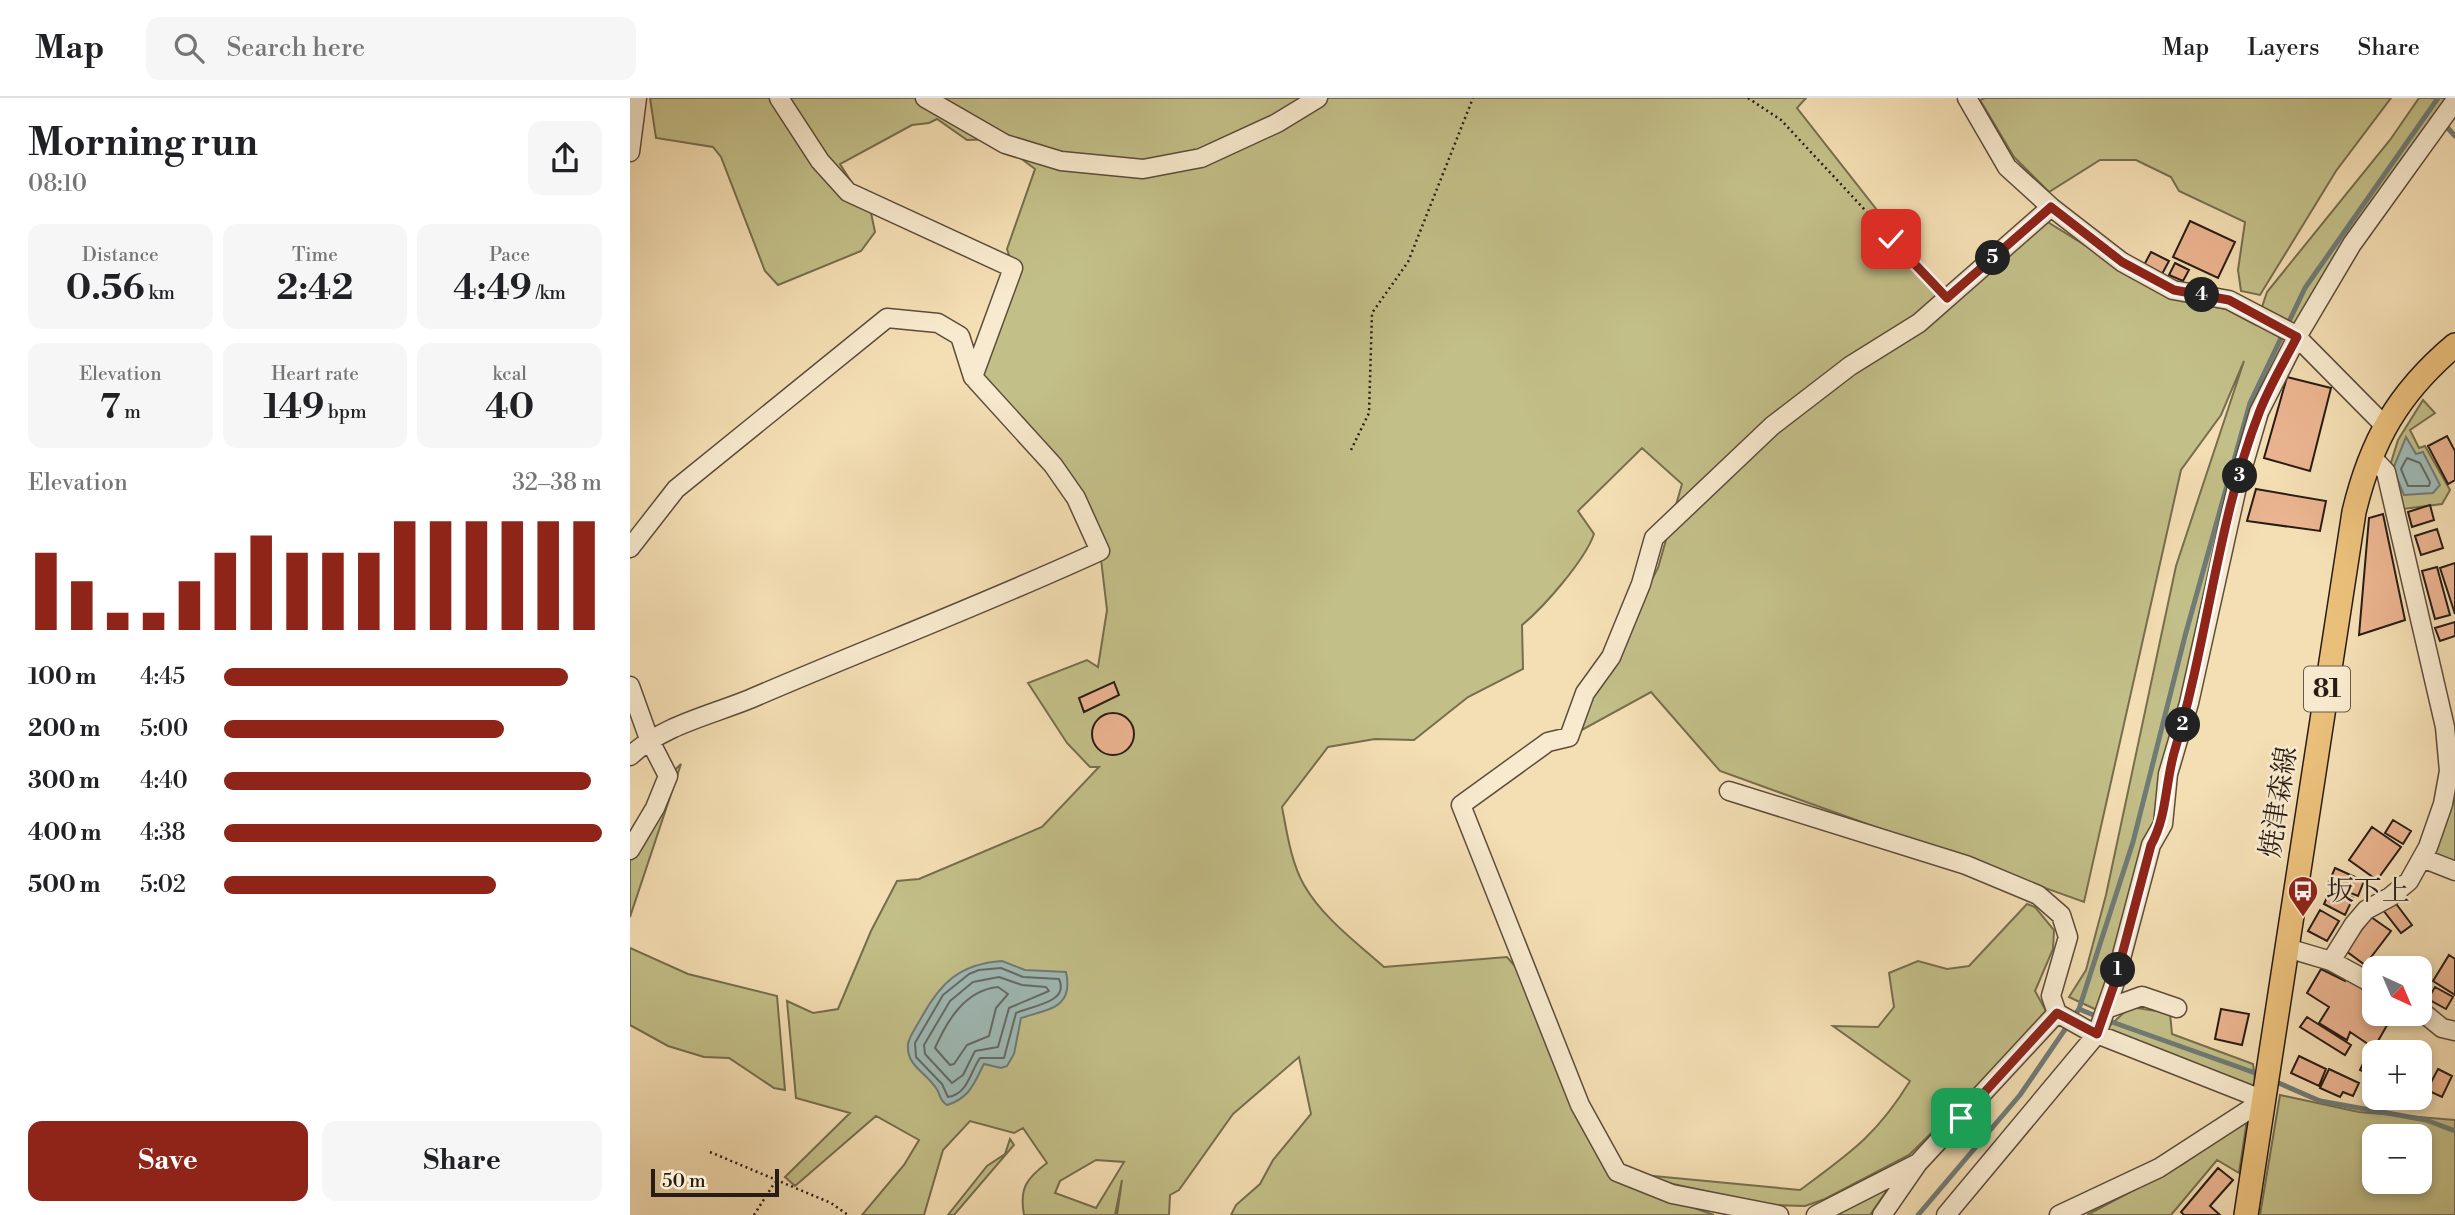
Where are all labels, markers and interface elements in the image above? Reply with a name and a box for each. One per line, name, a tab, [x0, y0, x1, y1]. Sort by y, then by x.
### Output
search box	[146, 17, 636, 80]
text: Map	[35, 28, 104, 69]
icon: search	[170, 29, 208, 67]
text: Search here	[226, 32, 365, 64]
text: Map	[2162, 33, 2209, 63]
text: Layers	[2247, 33, 2319, 63]
text: Share	[2357, 33, 2420, 63]
text: Morning run	[28, 120, 258, 167]
button: share	[528, 121, 602, 195]
text: 08:10	[28, 170, 87, 198]
pin	[1861, 209, 1921, 269]
icon: check	[1872, 220, 1910, 258]
pin: 5	[1976, 240, 2010, 276]
text: Distance	[82, 243, 159, 267]
text: Time	[292, 243, 338, 267]
text: Pace	[489, 243, 530, 267]
text: 5	[1987, 245, 1998, 269]
text: 0.56	[66, 267, 144, 310]
text: 2:42	[277, 267, 353, 310]
text: 4:49	[453, 267, 532, 310]
pin: 4	[2184, 278, 2220, 312]
text: km	[144, 281, 175, 305]
text: /km	[532, 281, 566, 305]
text: 4	[2195, 282, 2208, 306]
text: Elevation	[79, 362, 161, 386]
text: Heart rate	[271, 362, 359, 386]
text: kcal	[492, 362, 527, 386]
text: 7	[100, 386, 120, 429]
text: 149	[263, 386, 324, 429]
text: 40	[485, 386, 534, 429]
text: m	[120, 400, 141, 424]
text: bpm	[324, 400, 367, 424]
pin: 3	[2222, 458, 2258, 494]
text: 3	[2234, 463, 2245, 487]
text: Elevation	[28, 469, 128, 497]
text: 32–38 m	[512, 469, 602, 497]
text: 100 m	[28, 663, 96, 691]
text: 4:45	[140, 663, 185, 691]
road number: 81	[2304, 666, 2350, 712]
pin: 2	[2166, 708, 2200, 742]
text: 2	[2177, 712, 2188, 736]
text: 200 m	[28, 715, 100, 743]
text: 5:00	[140, 715, 188, 743]
street label: 焼津森線	[2253, 744, 2305, 860]
text: 300 m	[28, 767, 100, 795]
text: 4:40	[140, 767, 188, 795]
text: 400 m	[28, 819, 101, 847]
text: 4:38	[140, 819, 186, 847]
text: 500 m	[28, 871, 100, 899]
text: 5:02	[140, 871, 186, 899]
bus stop icon: 坂下上	[2286, 874, 2320, 918]
place label: 坂下上	[2326, 874, 2410, 909]
pin: 1	[2100, 952, 2136, 988]
north arrow	[2362, 956, 2432, 1026]
map controls	[2362, 956, 2432, 1194]
text: 1	[2113, 957, 2122, 981]
button: +	[2362, 1040, 2432, 1110]
pin	[1931, 1088, 1991, 1148]
icon: arrive	[1942, 1099, 1980, 1137]
button: Save	[28, 1121, 308, 1201]
button: Share	[322, 1121, 602, 1201]
button: −	[2362, 1124, 2432, 1194]
scale bar	[651, 1166, 779, 1198]
text: 50 m	[662, 1169, 706, 1193]

